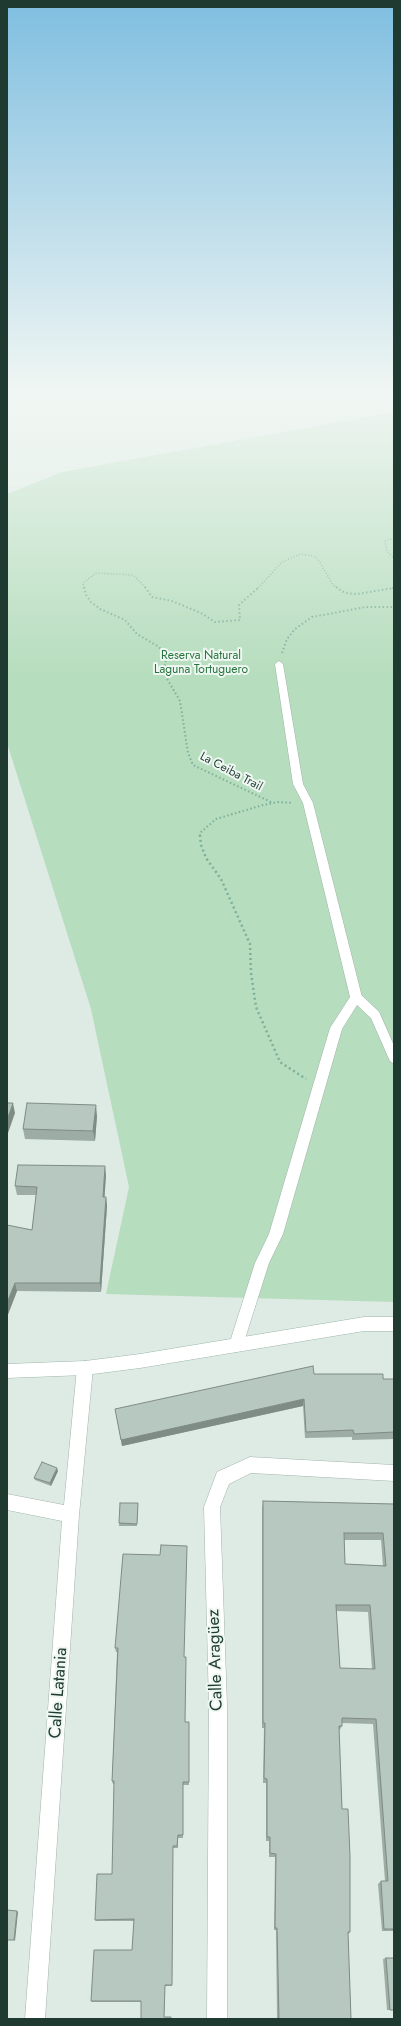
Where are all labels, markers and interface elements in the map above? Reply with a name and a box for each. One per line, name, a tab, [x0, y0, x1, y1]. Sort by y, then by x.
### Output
park label: Reserva Natural Laguna Tortuguero	[154, 649, 248, 677]
street label: La Ceiba Trail	[197, 749, 265, 795]
street label: Calle Aragüez	[204, 1609, 228, 1711]
street label: Calle Latania	[46, 1647, 72, 1739]

